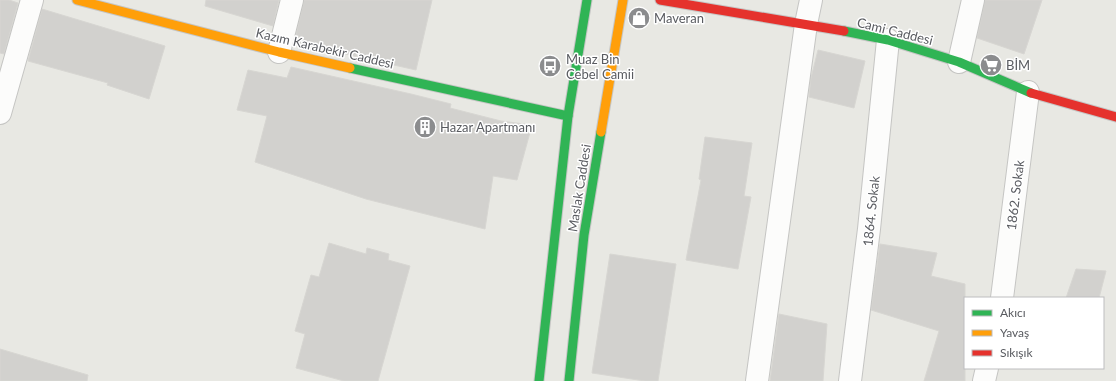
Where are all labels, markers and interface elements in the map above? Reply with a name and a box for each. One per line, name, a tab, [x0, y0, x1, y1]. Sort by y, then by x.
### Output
shop icon: Maveran	[626, 5, 652, 31]
place label: Maveran	[654, 10, 704, 26]
street label: Cami Caddesi	[855, 14, 935, 48]
street label: Kazım Karabekir Caddesi	[254, 24, 396, 72]
place label: Muaz Bin Cebel Camii	[566, 51, 634, 82]
supermarket icon: BİM	[978, 52, 1004, 78]
bus stop icon: Muaz Bin Cebel Camii	[537, 53, 563, 79]
place label: BİM	[1006, 57, 1030, 73]
building icon: Hazar Apartmanı	[412, 114, 438, 140]
place label: Hazar Apartmanı	[440, 119, 535, 135]
street label: Maslak Caddesi	[564, 143, 594, 233]
street label: 1862. Sokak	[1003, 159, 1027, 231]
street label: 1864. Sokak	[859, 175, 883, 247]
legend	[964, 297, 1104, 369]
text: Akıcı	[1000, 305, 1026, 320]
text: Yavaş	[1000, 325, 1029, 340]
text: Sıkışık	[1000, 345, 1033, 360]

